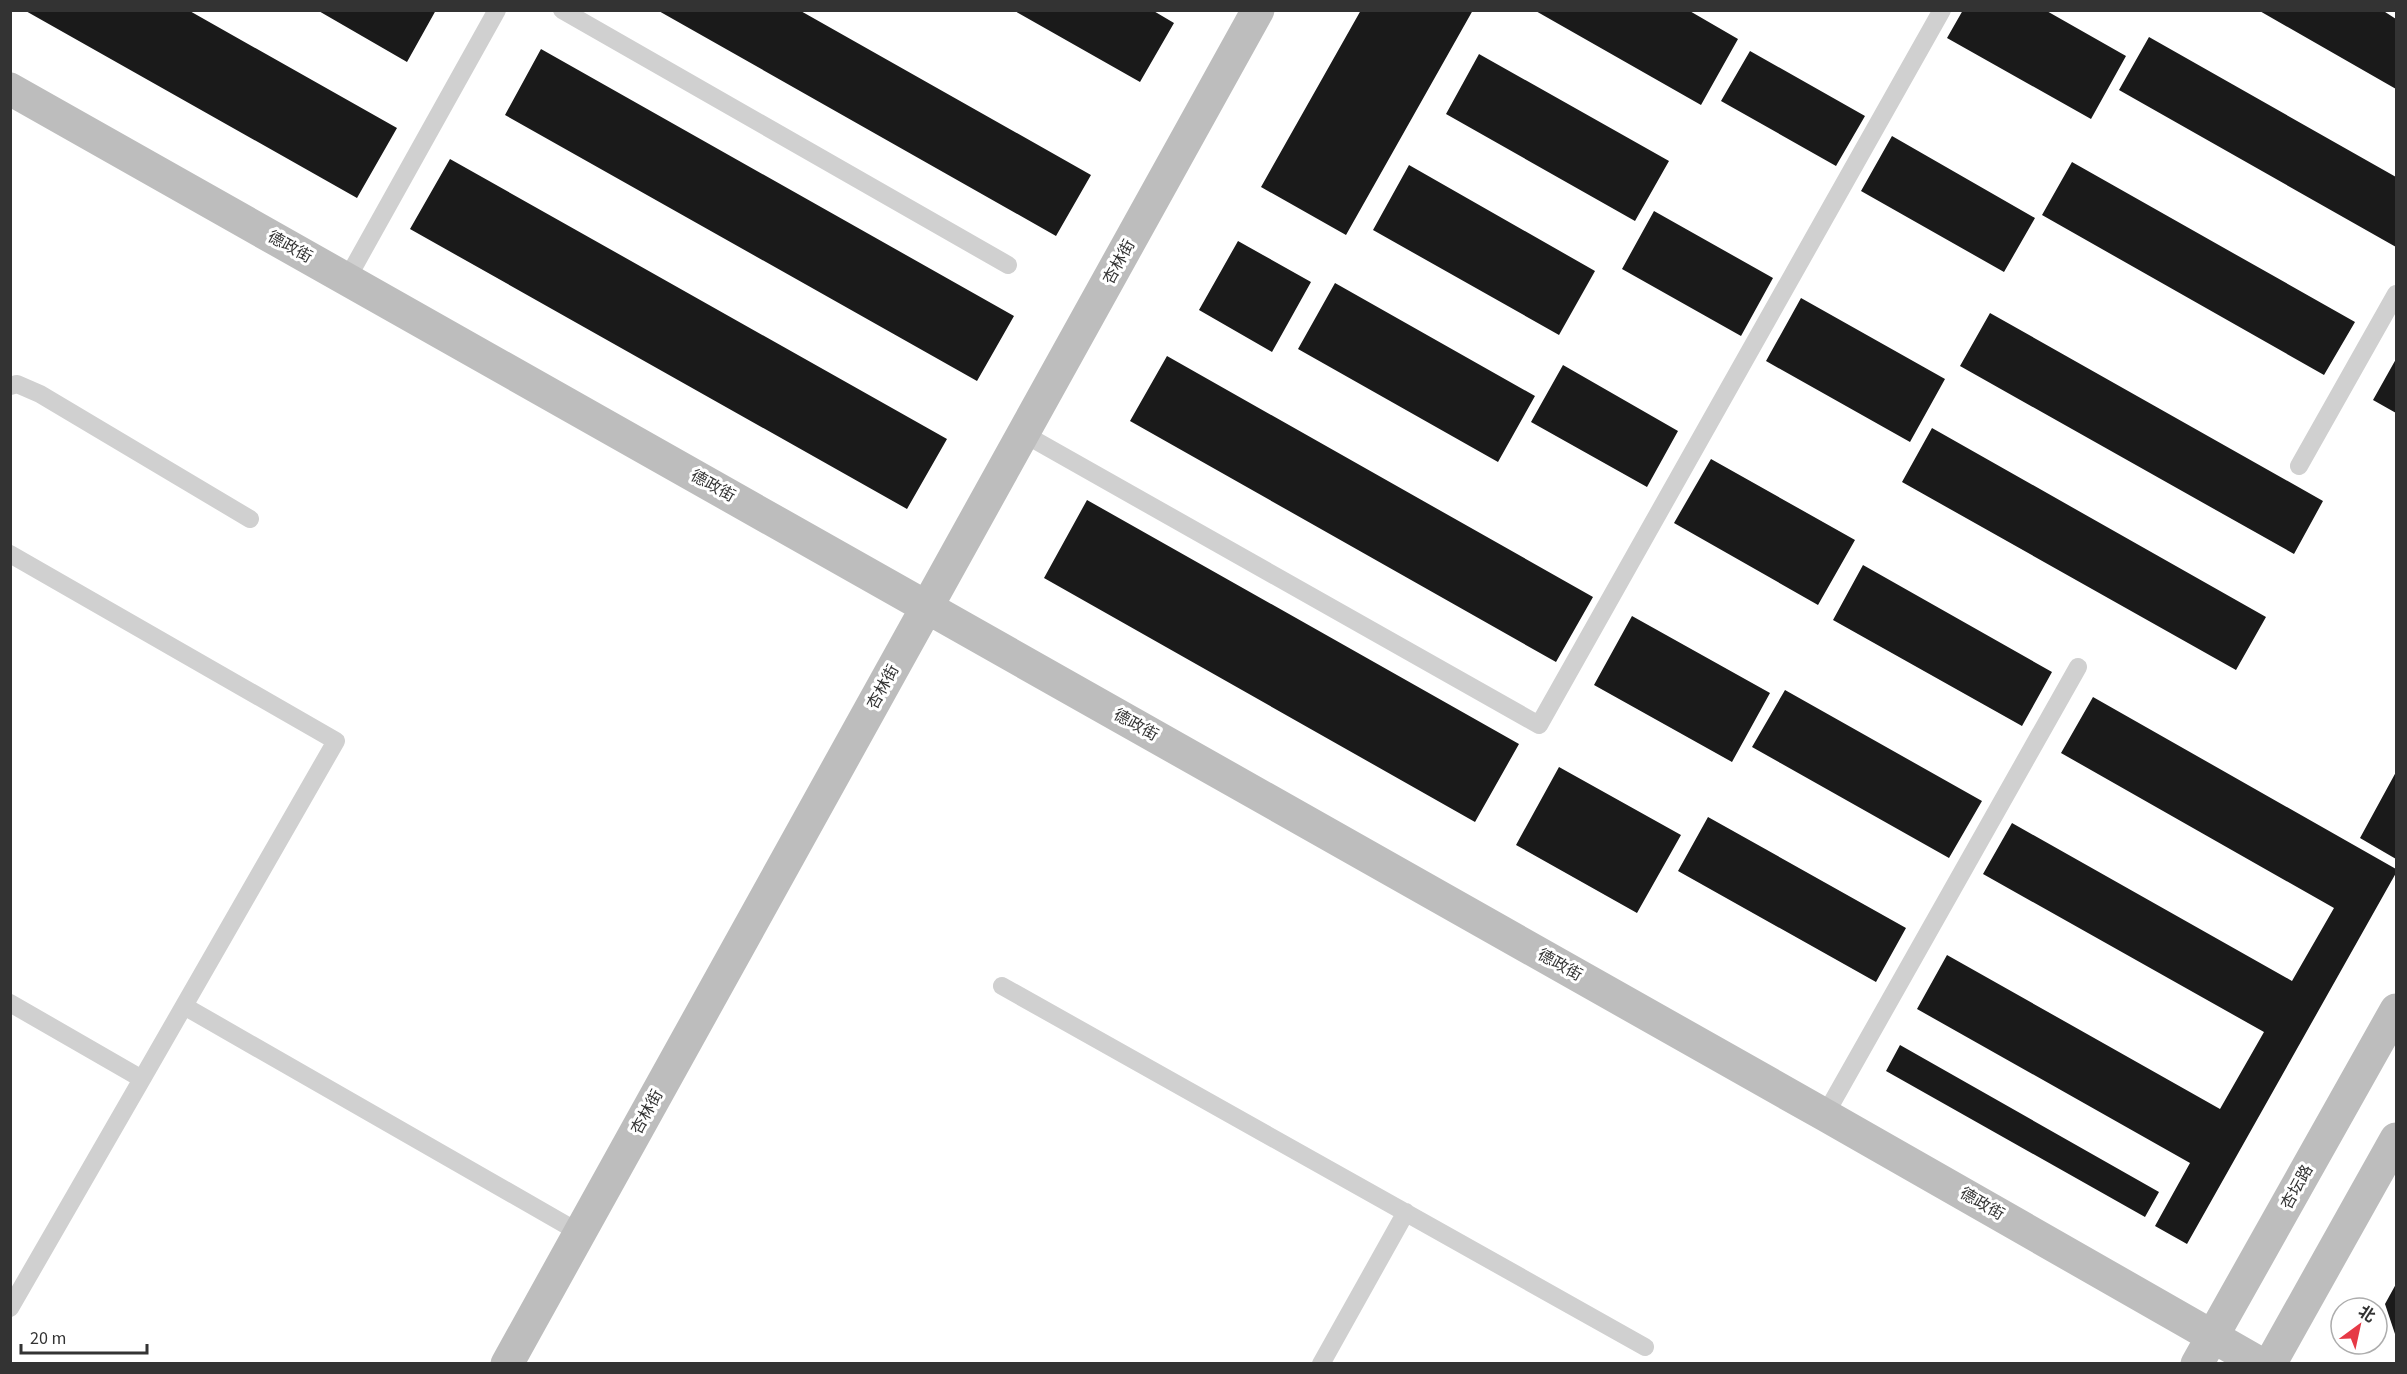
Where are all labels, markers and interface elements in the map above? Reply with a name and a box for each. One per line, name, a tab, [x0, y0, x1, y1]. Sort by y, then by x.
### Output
street label: 德政街	[264, 226, 316, 268]
street label: 杏林街	[1098, 236, 1140, 288]
street label: 德政街	[687, 465, 739, 507]
street label: 杏林街	[862, 661, 904, 713]
street label: 德政街	[1110, 704, 1162, 746]
street label: 德政街	[1534, 944, 1586, 986]
street label: 杏林街	[626, 1086, 668, 1138]
street label: 杏坛路	[2276, 1161, 2318, 1213]
street label: 德政街	[1956, 1182, 2008, 1226]
north arrow	[2329, 1296, 2389, 1356]
text: 北	[2354, 1301, 2379, 1328]
scale bar	[21, 1317, 147, 1355]
text: 20 m	[30, 1326, 66, 1351]

